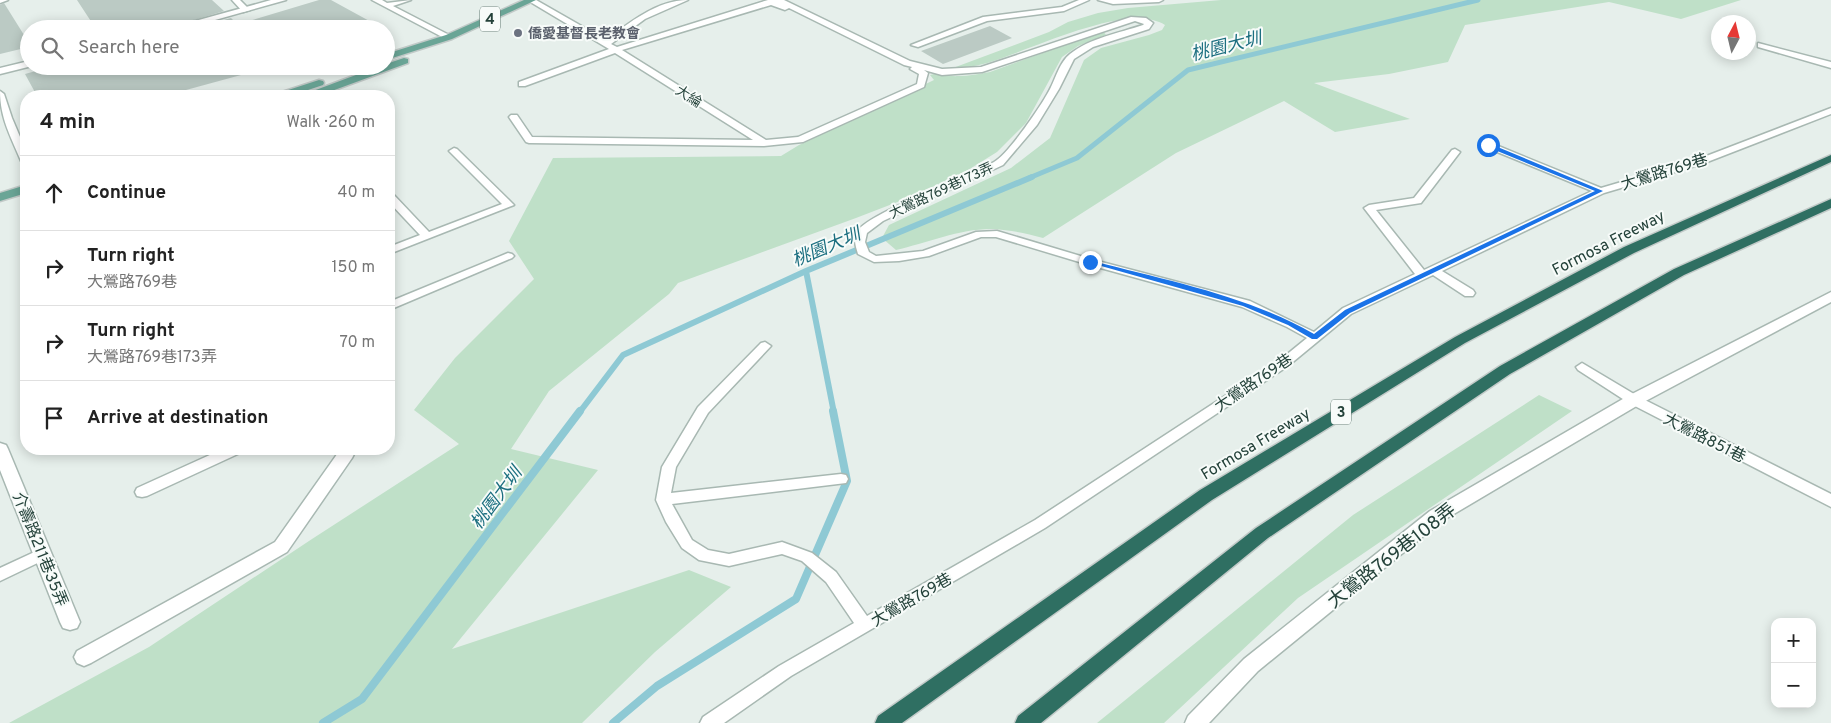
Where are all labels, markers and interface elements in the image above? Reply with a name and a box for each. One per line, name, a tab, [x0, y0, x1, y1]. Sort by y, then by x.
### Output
road number: 4	[480, 6, 500, 32]
north arrow	[1711, 15, 1756, 60]
search box	[20, 20, 395, 75]
place label: 僑愛基督長老教會	[528, 25, 640, 43]
marker: 僑愛基督長老教會	[512, 27, 524, 39]
water label: 桃園大圳	[1189, 27, 1267, 67]
icon: search	[38, 34, 66, 62]
text: Search here	[78, 36, 180, 60]
street label: 大綸	[672, 83, 705, 112]
text: 4 min	[40, 109, 96, 136]
text: Walk · 260 m	[286, 113, 375, 133]
route start	[1477, 134, 1500, 157]
street label: 大鶯路769巷	[1619, 150, 1711, 196]
street label: 大鶯路769巷173弄	[887, 160, 997, 223]
icon: ahead	[40, 179, 68, 207]
text: Continue	[87, 181, 166, 205]
text: 40 m	[337, 183, 375, 203]
street label: Formosa Freeway	[1549, 207, 1669, 281]
water label: 桃園大圳	[789, 223, 867, 273]
text: Turn right	[87, 244, 175, 268]
route end	[1079, 251, 1102, 274]
icon: right	[40, 254, 68, 282]
text: 150 m	[332, 258, 375, 278]
text: 大鶯路769巷	[87, 273, 177, 293]
text: Turn right	[87, 319, 175, 343]
icon: right	[40, 329, 68, 357]
text: 70 m	[340, 333, 375, 353]
text: 大鶯路769巷173弄	[87, 348, 217, 368]
street label: 大鶯路769巷	[1211, 350, 1297, 417]
road number: 3	[1331, 400, 1351, 424]
icon: arrive	[40, 404, 68, 432]
street label: Formosa Freeway	[1198, 404, 1314, 485]
text: Arrive at destination	[87, 406, 268, 430]
street label: 大鶯路851巷	[1660, 410, 1749, 468]
water label: 桃園大圳	[466, 461, 530, 535]
street label: 介壽路211巷35弄	[7, 490, 71, 610]
street label: 大鶯路769巷108弄	[1323, 499, 1461, 614]
street label: 大鶯路769巷	[868, 570, 956, 632]
map controls	[1771, 618, 1816, 708]
button: +	[1771, 618, 1816, 663]
button: −	[1771, 663, 1816, 708]

